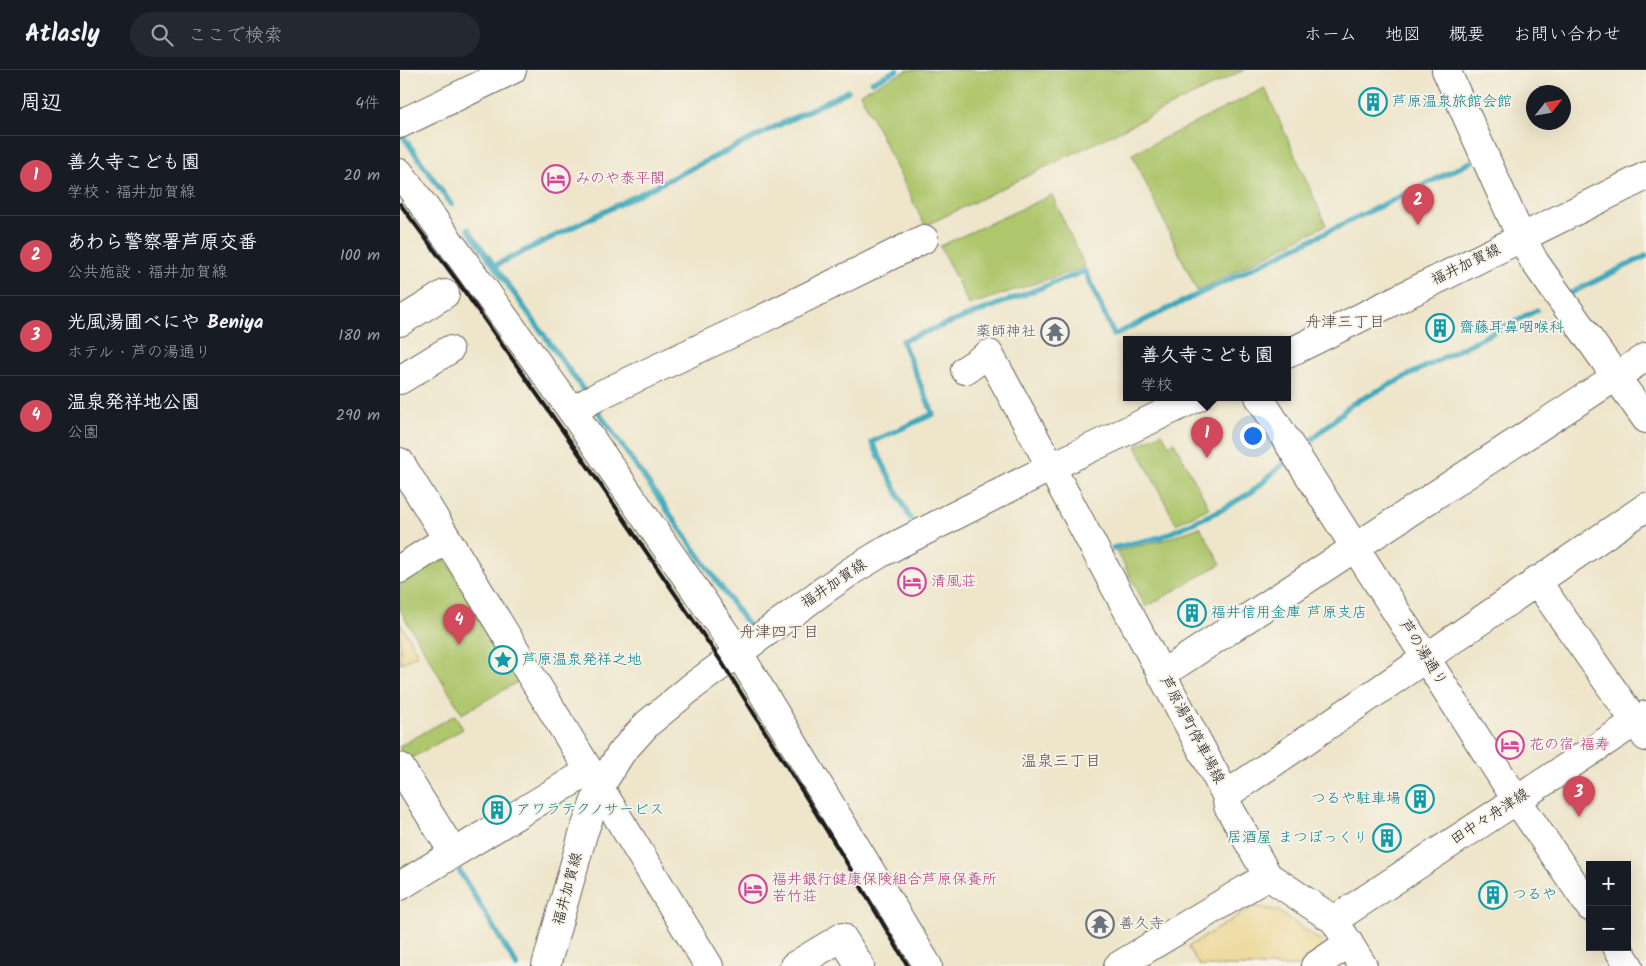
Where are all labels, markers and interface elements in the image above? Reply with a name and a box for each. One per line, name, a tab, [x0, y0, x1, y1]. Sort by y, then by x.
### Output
search box	[130, 12, 480, 57]
text: Atlasly	[25, 15, 100, 54]
icon: search	[148, 21, 176, 49]
text: ここで検索	[188, 21, 283, 51]
text: ホーム	[1304, 21, 1357, 50]
text: 地図	[1385, 21, 1421, 50]
text: 概要	[1449, 21, 1485, 50]
text: お問い合わせ	[1513, 21, 1621, 50]
north arrow	[1526, 85, 1571, 130]
text: 周辺	[20, 87, 62, 120]
building icon: 芦原温泉旅館会館	[1358, 87, 1388, 117]
place label: 芦原温泉旅館会館	[1392, 90, 1512, 114]
text: 4件	[355, 91, 380, 116]
text: 善久寺こども園	[67, 148, 200, 178]
text: 1	[34, 163, 38, 188]
text: 20 m	[344, 163, 380, 188]
hotel icon: みのや泰平閣	[541, 164, 571, 194]
place label: みのや泰平閣	[575, 167, 665, 191]
text: 学校 · 福井加賀線	[67, 180, 196, 205]
pin: 2	[1402, 184, 1434, 225]
text: あわら警察署芦原交番	[67, 228, 257, 258]
street label: 福井加賀線	[1427, 238, 1505, 292]
text: 2	[31, 243, 41, 268]
text: 100 m	[340, 243, 380, 268]
text: 公共施設 · 福井加賀線	[67, 260, 228, 285]
text: 光風湯圃べにや Beniya	[67, 308, 263, 338]
district label: 舟津三丁目	[1305, 310, 1385, 335]
building icon: 齋藤耳鼻咽喉科	[1425, 313, 1455, 343]
place label: 齋藤耳鼻咽喉科	[1459, 316, 1564, 340]
temple icon: 薬師神社	[1040, 317, 1070, 347]
place label: 薬師神社	[976, 320, 1036, 344]
text: 3	[32, 323, 40, 348]
text: 180 m	[338, 323, 380, 348]
popup	[1123, 336, 1291, 401]
text: ホテル · 芦の湯通り	[67, 340, 211, 365]
text: 善久寺こども園	[1140, 341, 1274, 371]
text: 学校	[1140, 373, 1173, 398]
text: 温泉発祥地公園	[67, 388, 200, 418]
text: 4	[32, 403, 40, 428]
text: 290 m	[336, 403, 380, 428]
pin: 1	[1191, 417, 1223, 458]
text: 公園	[67, 420, 99, 445]
your location	[1240, 423, 1266, 449]
street label: 福井加賀線	[796, 553, 872, 615]
hotel icon: 清風荘	[897, 567, 927, 597]
place label: 清風荘	[931, 570, 976, 594]
building icon: 福井信用金庫 芦原支店	[1177, 598, 1207, 628]
place label: 福井信用金庫 芦原支店	[1211, 601, 1367, 625]
pin: 4	[443, 604, 475, 645]
street label: 芦の湯通り	[1393, 615, 1453, 691]
district label: 舟津四丁目	[739, 620, 819, 645]
place icon: 芦原温泉発祥之地	[488, 645, 518, 675]
place label: 芦原温泉発祥之地	[522, 648, 642, 672]
street label: 芦原湯町停車場線	[1153, 671, 1231, 789]
hotel icon: 花の宿 福寿	[1495, 730, 1525, 760]
place label: 花の宿 福寿	[1529, 733, 1610, 757]
district label: 温泉三丁目	[1021, 749, 1101, 774]
pin: 3	[1563, 776, 1595, 817]
street label: 田中々舟津線	[1446, 782, 1534, 852]
building icon: つるや駐車場	[1405, 784, 1435, 814]
place label: つるや駐車場	[1311, 787, 1401, 811]
building icon: アワラテクノサービス	[482, 795, 512, 825]
place label: アワラテクノサービス	[516, 798, 664, 822]
building icon: 居酒屋 まつぼっくり	[1372, 823, 1402, 853]
place label: 居酒屋 まつぼっくり	[1227, 826, 1368, 850]
street label: 福井加賀線	[547, 850, 589, 928]
map controls	[1586, 861, 1631, 951]
button: +	[1586, 861, 1631, 906]
place label: 福井銀行健康保険組合芦原保養所 若竹荘	[772, 868, 997, 909]
hotel icon: 福井銀行健康保険組合芦原保養所 若竹荘	[738, 874, 768, 904]
building icon: つるや	[1478, 880, 1508, 910]
place label: つるや	[1512, 883, 1557, 907]
button: −	[1586, 906, 1631, 951]
temple icon: 善久寺	[1085, 909, 1115, 939]
place label: 善久寺	[1119, 912, 1164, 936]

